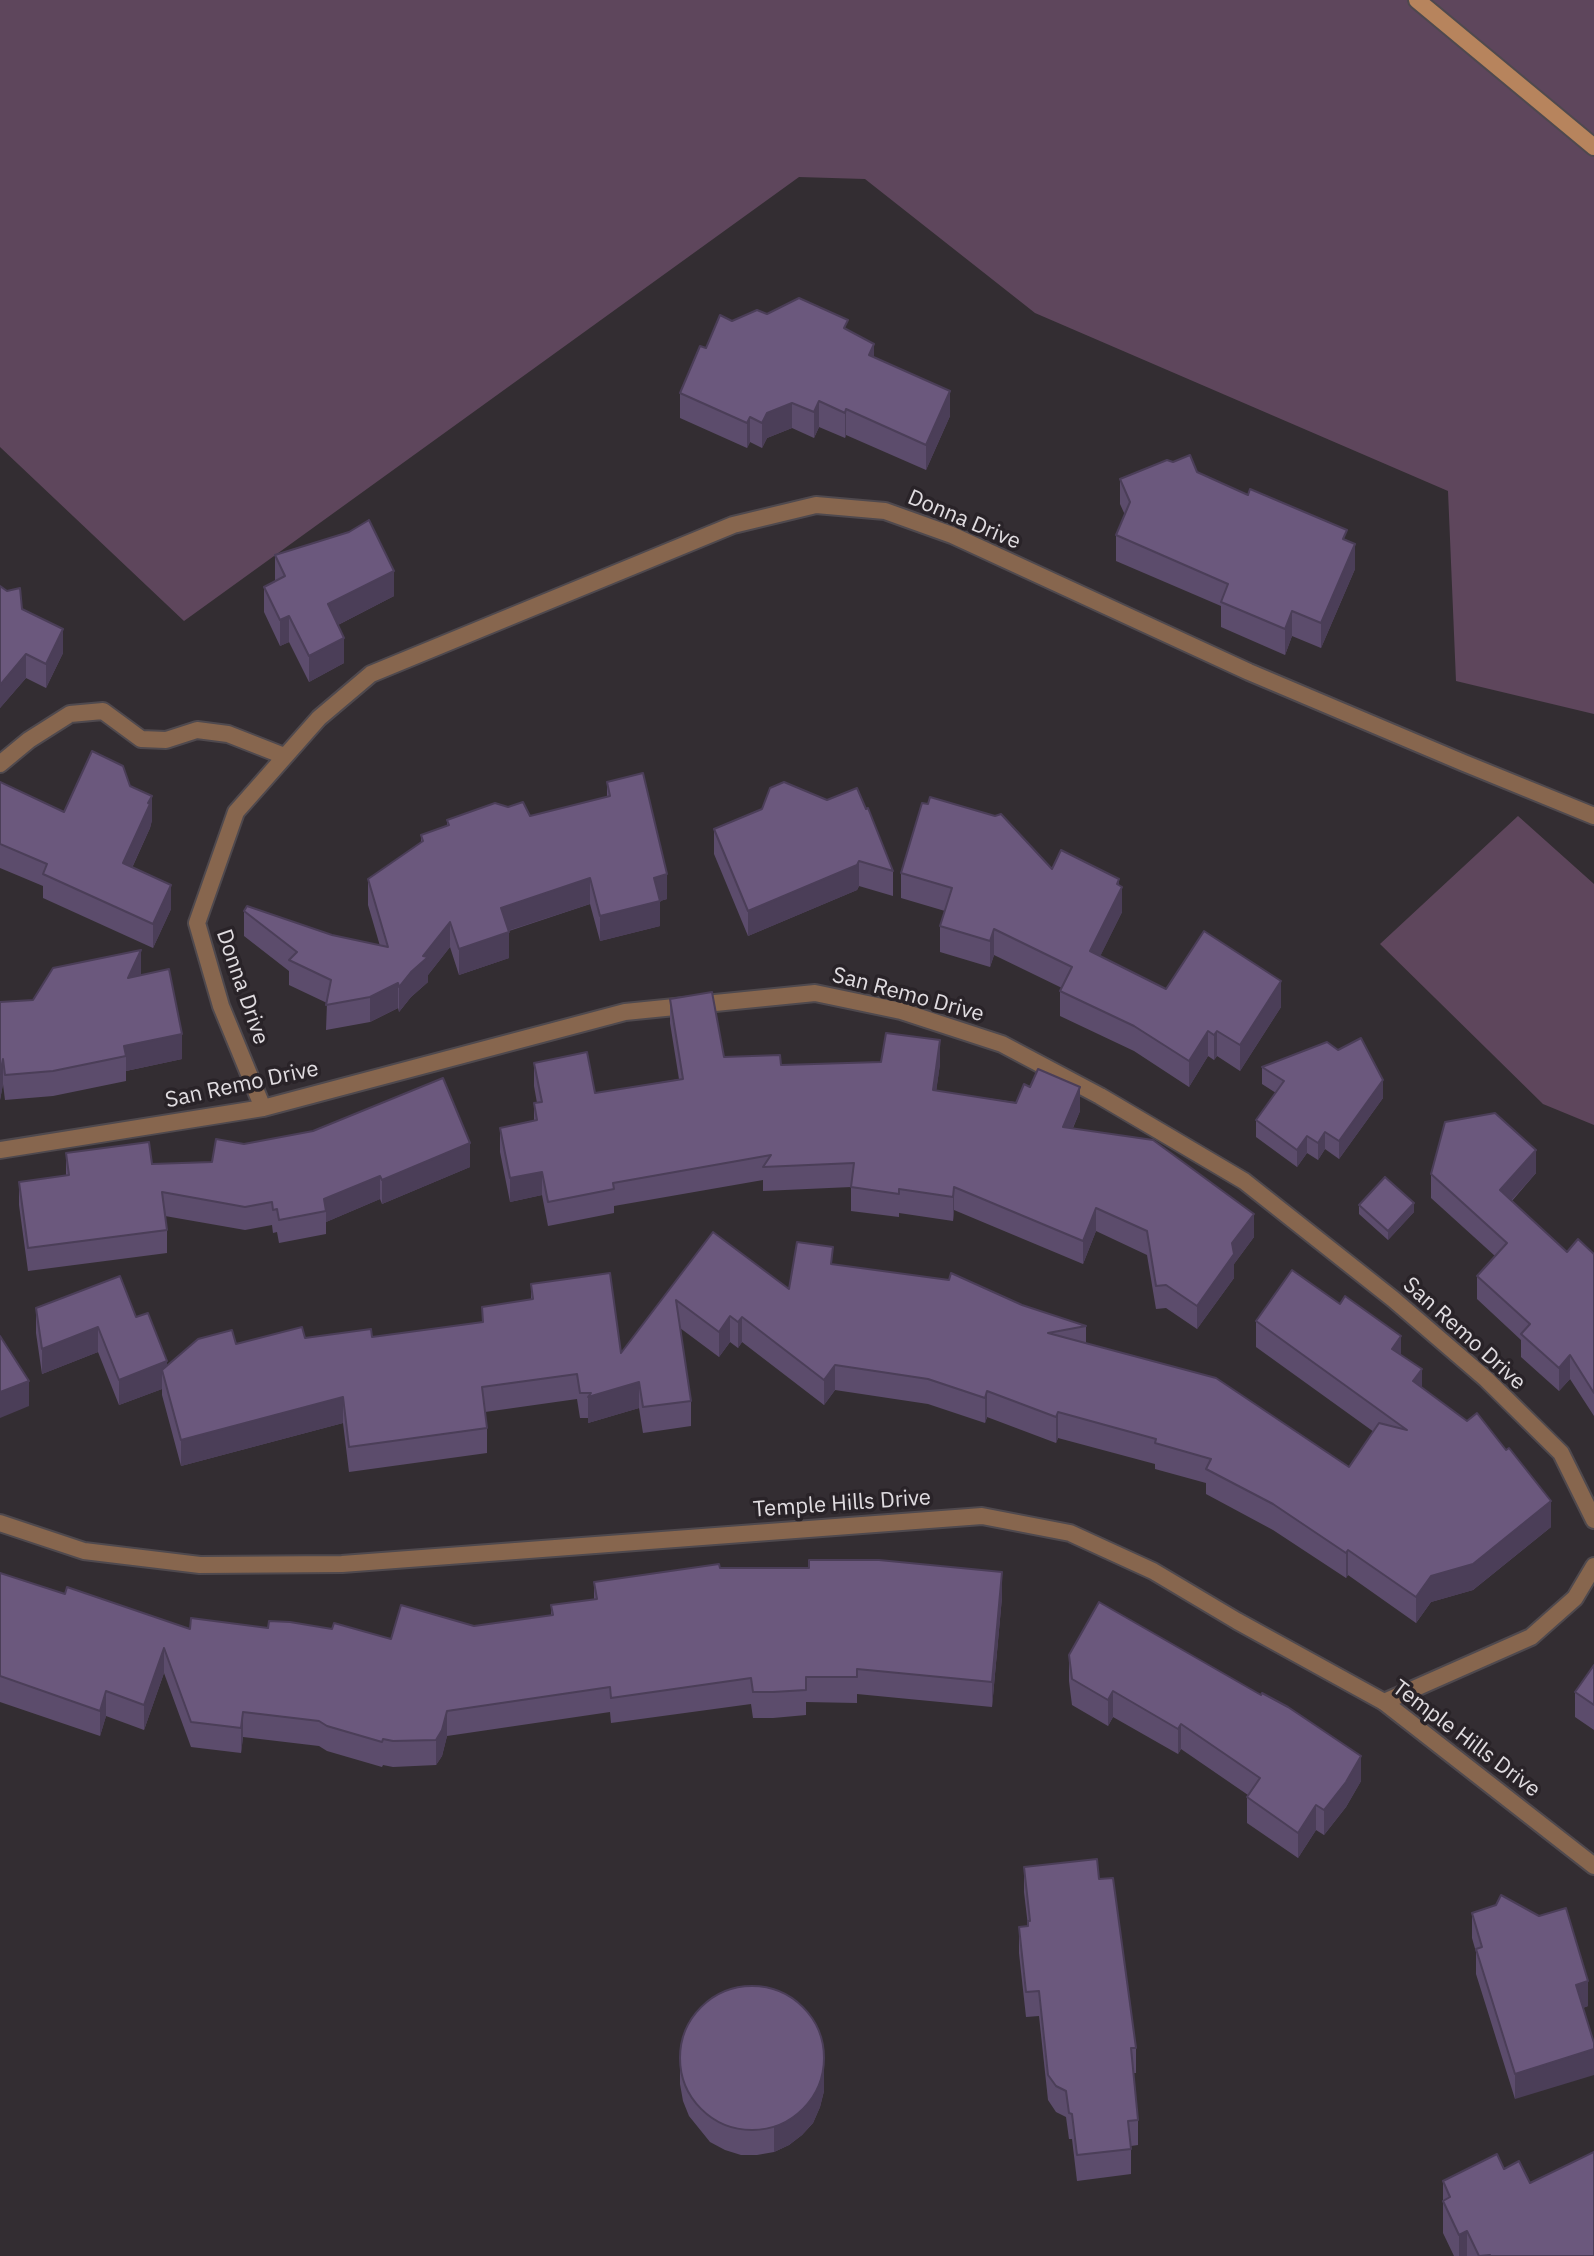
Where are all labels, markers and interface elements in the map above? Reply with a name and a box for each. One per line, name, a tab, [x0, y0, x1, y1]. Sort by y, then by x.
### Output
street label: Donna Drive	[904, 484, 1024, 556]
street label: Donna Drive	[210, 926, 274, 1048]
street label: San Remo Drive	[829, 962, 987, 1028]
street label: San Remo Drive	[163, 1056, 321, 1114]
street label: San Remo Drive	[1397, 1272, 1531, 1396]
street label: Temple Hills Drive	[752, 1485, 932, 1523]
street label: Temple Hills Drive	[1387, 1675, 1545, 1803]

